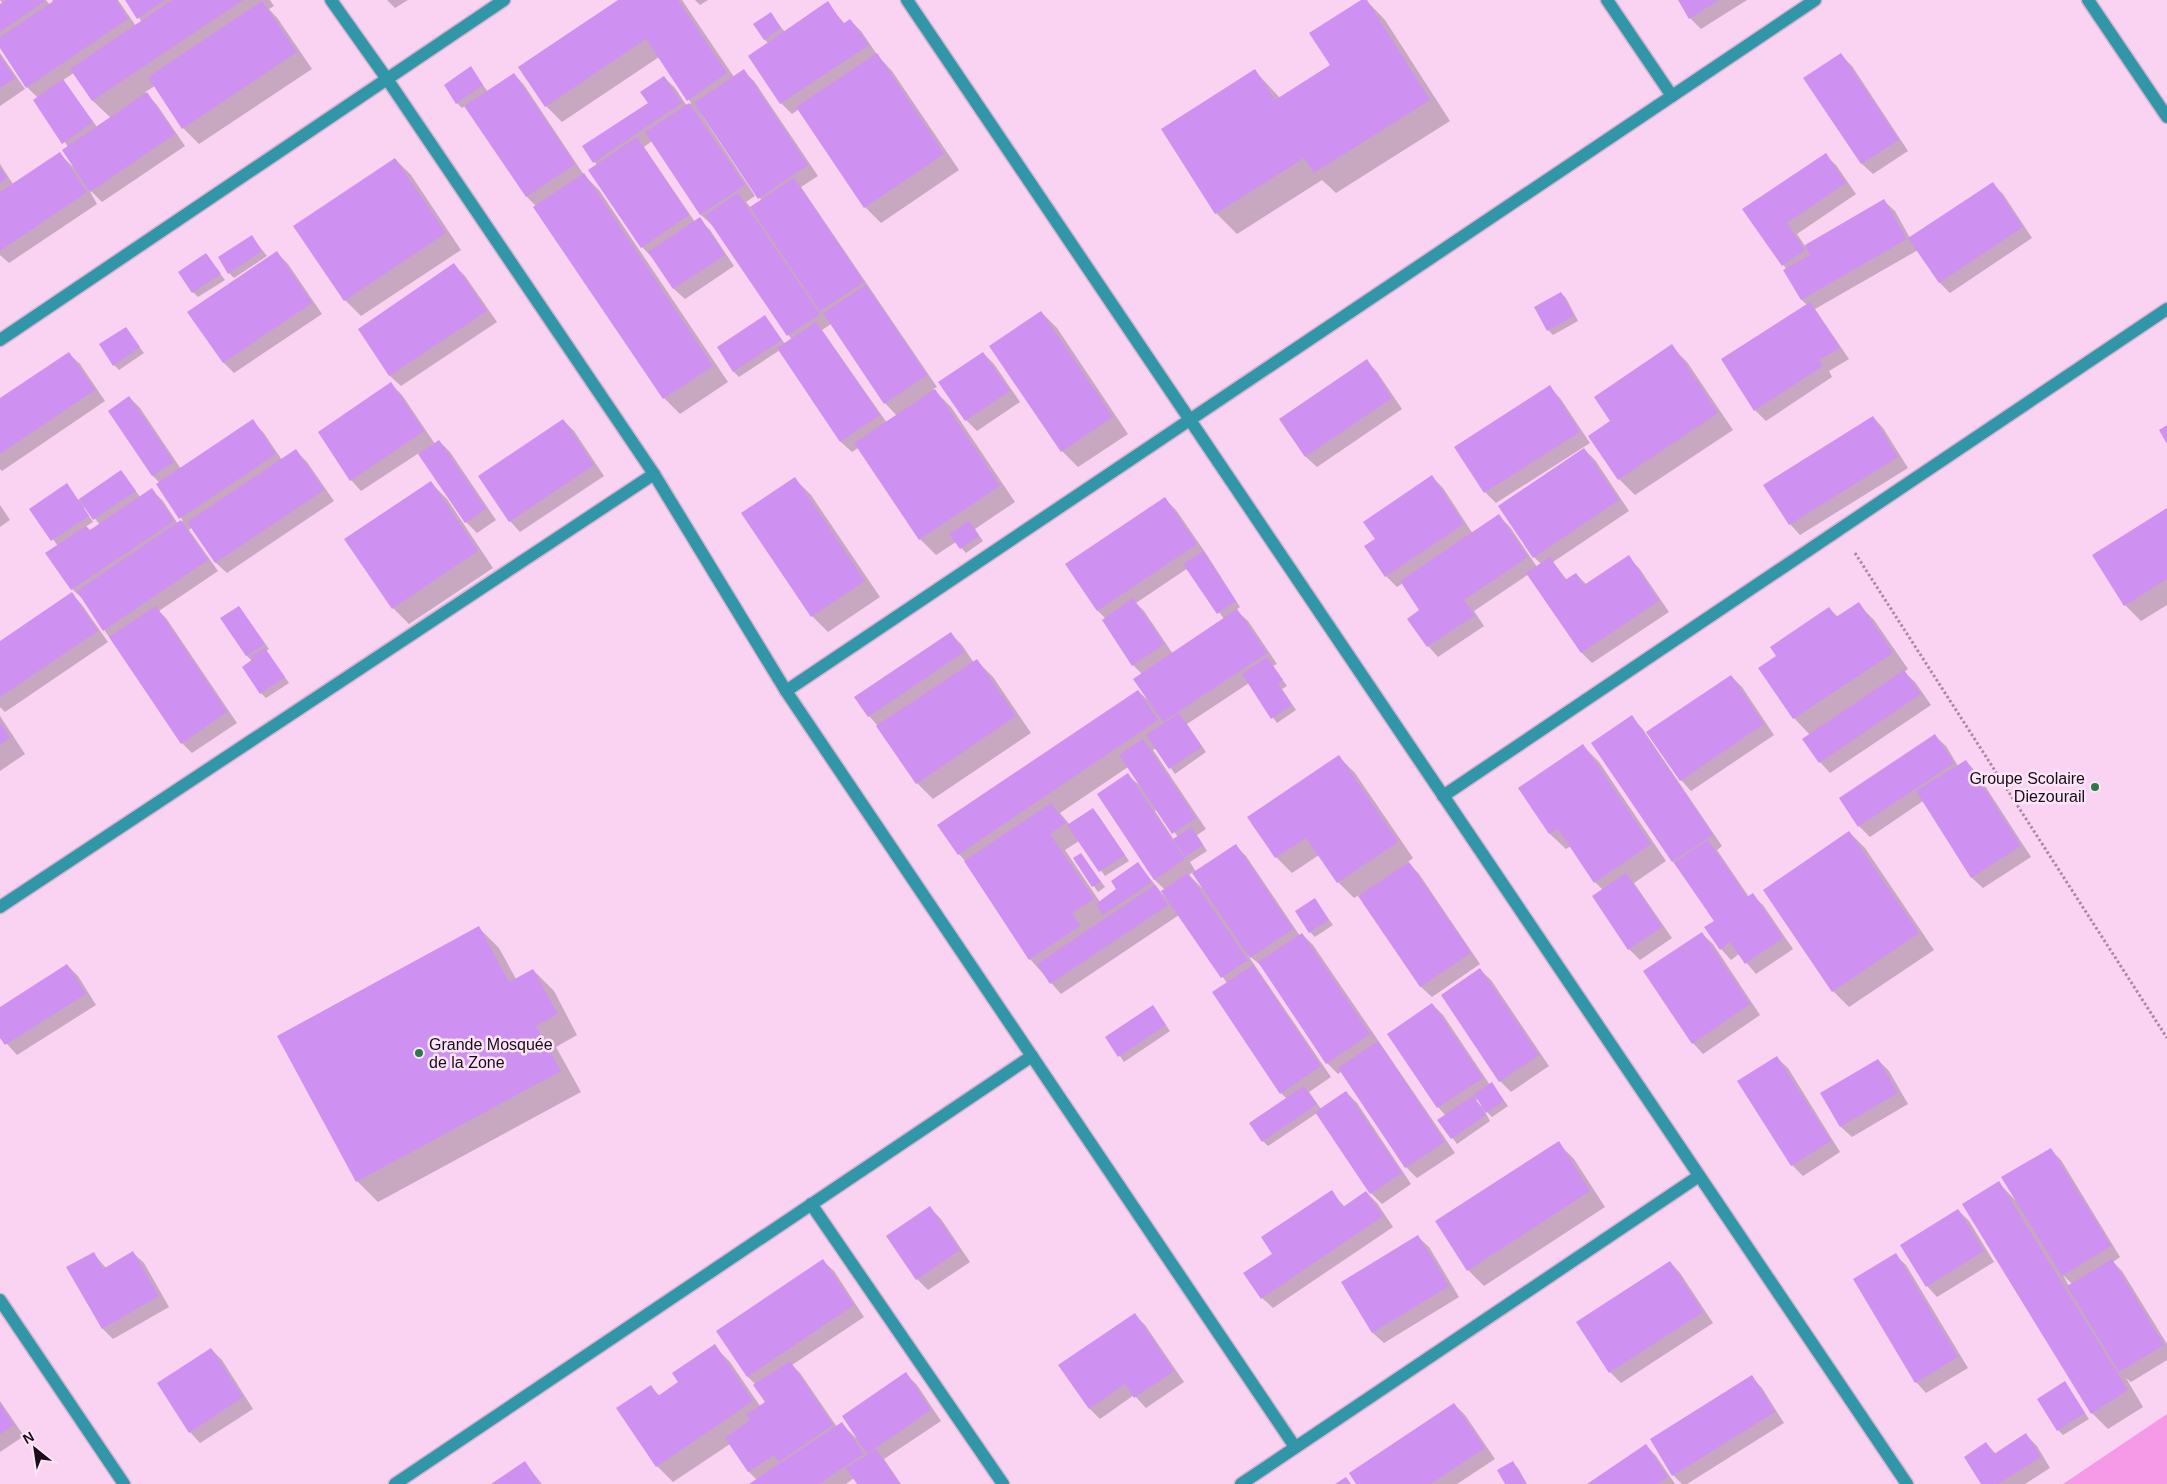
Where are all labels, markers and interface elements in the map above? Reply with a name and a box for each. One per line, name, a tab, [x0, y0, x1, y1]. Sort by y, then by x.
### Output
place label: Groupe Scolaire Diezourail	[1969, 770, 2085, 805]
marker: Groupe Scolaire Diezourail	[2089, 781, 2101, 793]
place label: Grande Mosquée de la Zone	[429, 1036, 553, 1071]
marker: Grande Mosquée de la Zone	[413, 1047, 425, 1059]
north arrow	[10, 1424, 60, 1474]
text: N	[20, 1428, 37, 1447]

